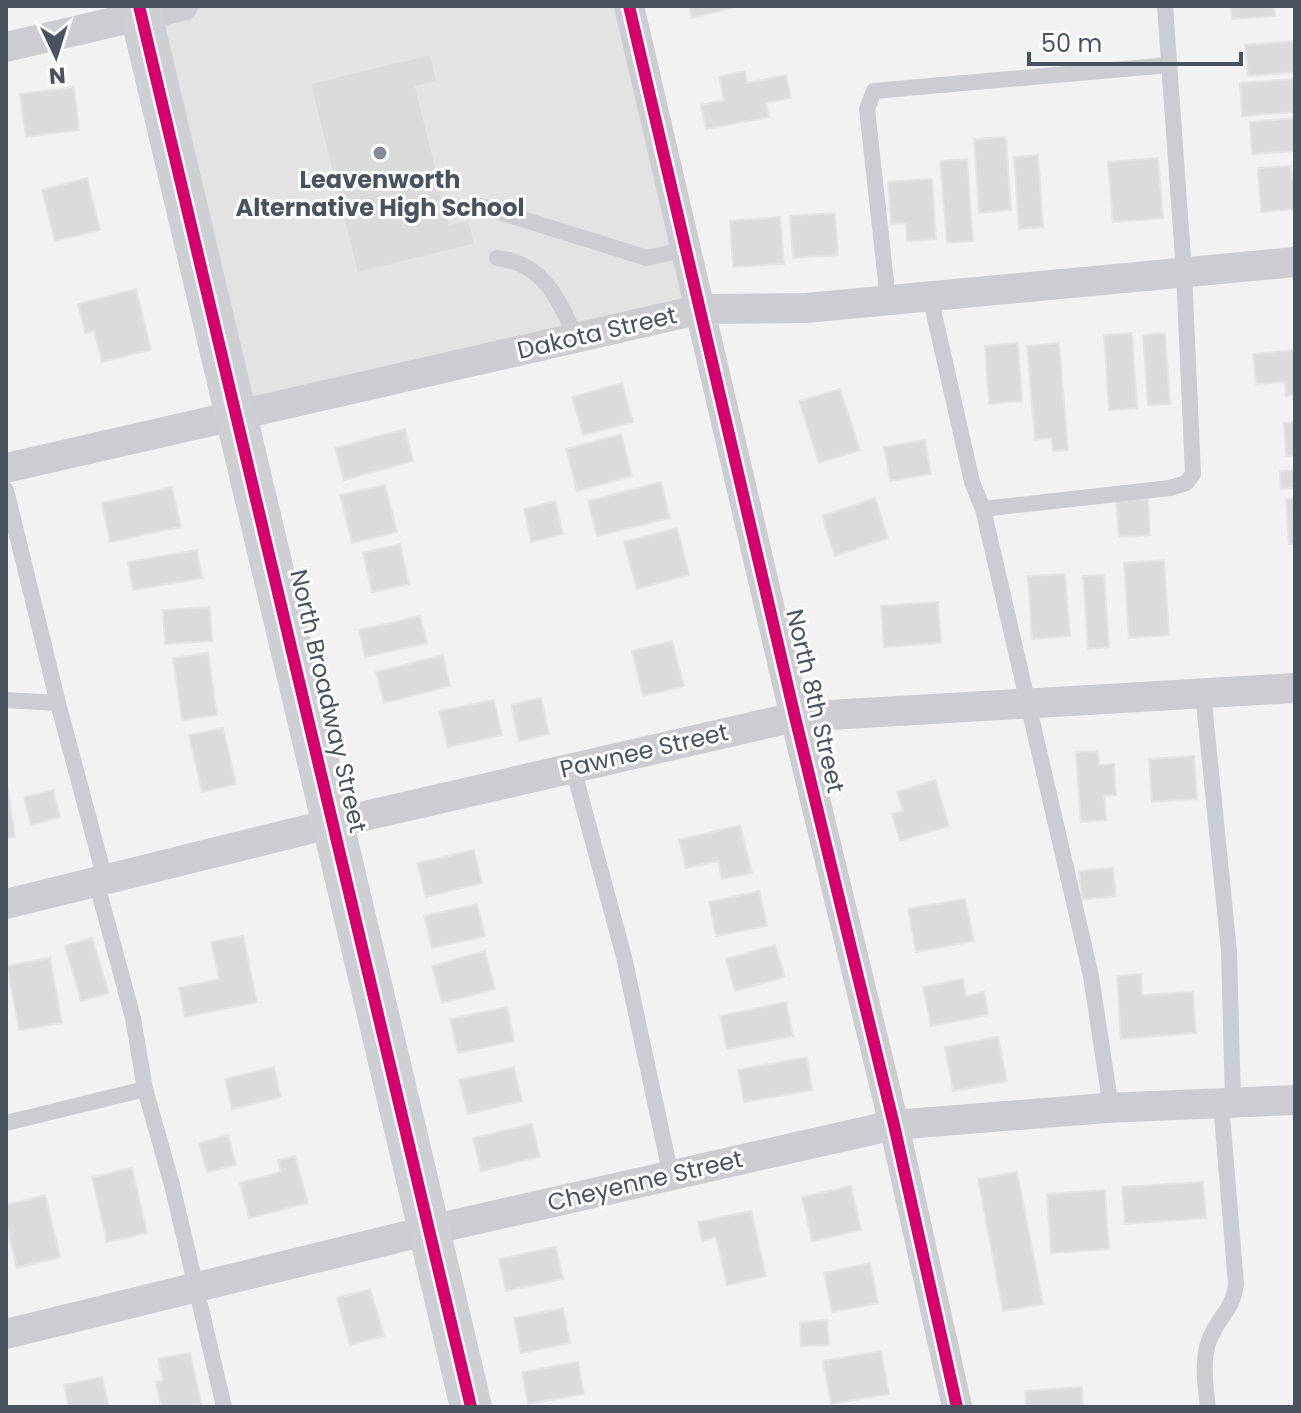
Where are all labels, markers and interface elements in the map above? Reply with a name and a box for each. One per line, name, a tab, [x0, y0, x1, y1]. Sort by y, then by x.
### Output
north arrow	[16, 16, 96, 96]
scale bar	[1029, 16, 1241, 66]
text: 50 m	[1041, 27, 1102, 60]
text: N	[48, 59, 67, 91]
marker: Leavenworth Alternative High School	[371, 144, 389, 162]
place label: Leavenworth Alternative High School	[235, 163, 525, 224]
street label: Dakota Street	[514, 298, 680, 367]
street label: North Broadway Street	[282, 566, 375, 836]
street label: North 8th Street	[778, 606, 853, 796]
street label: Pawnee Street	[557, 715, 731, 786]
street label: Cheyenne Street	[544, 1142, 746, 1219]

